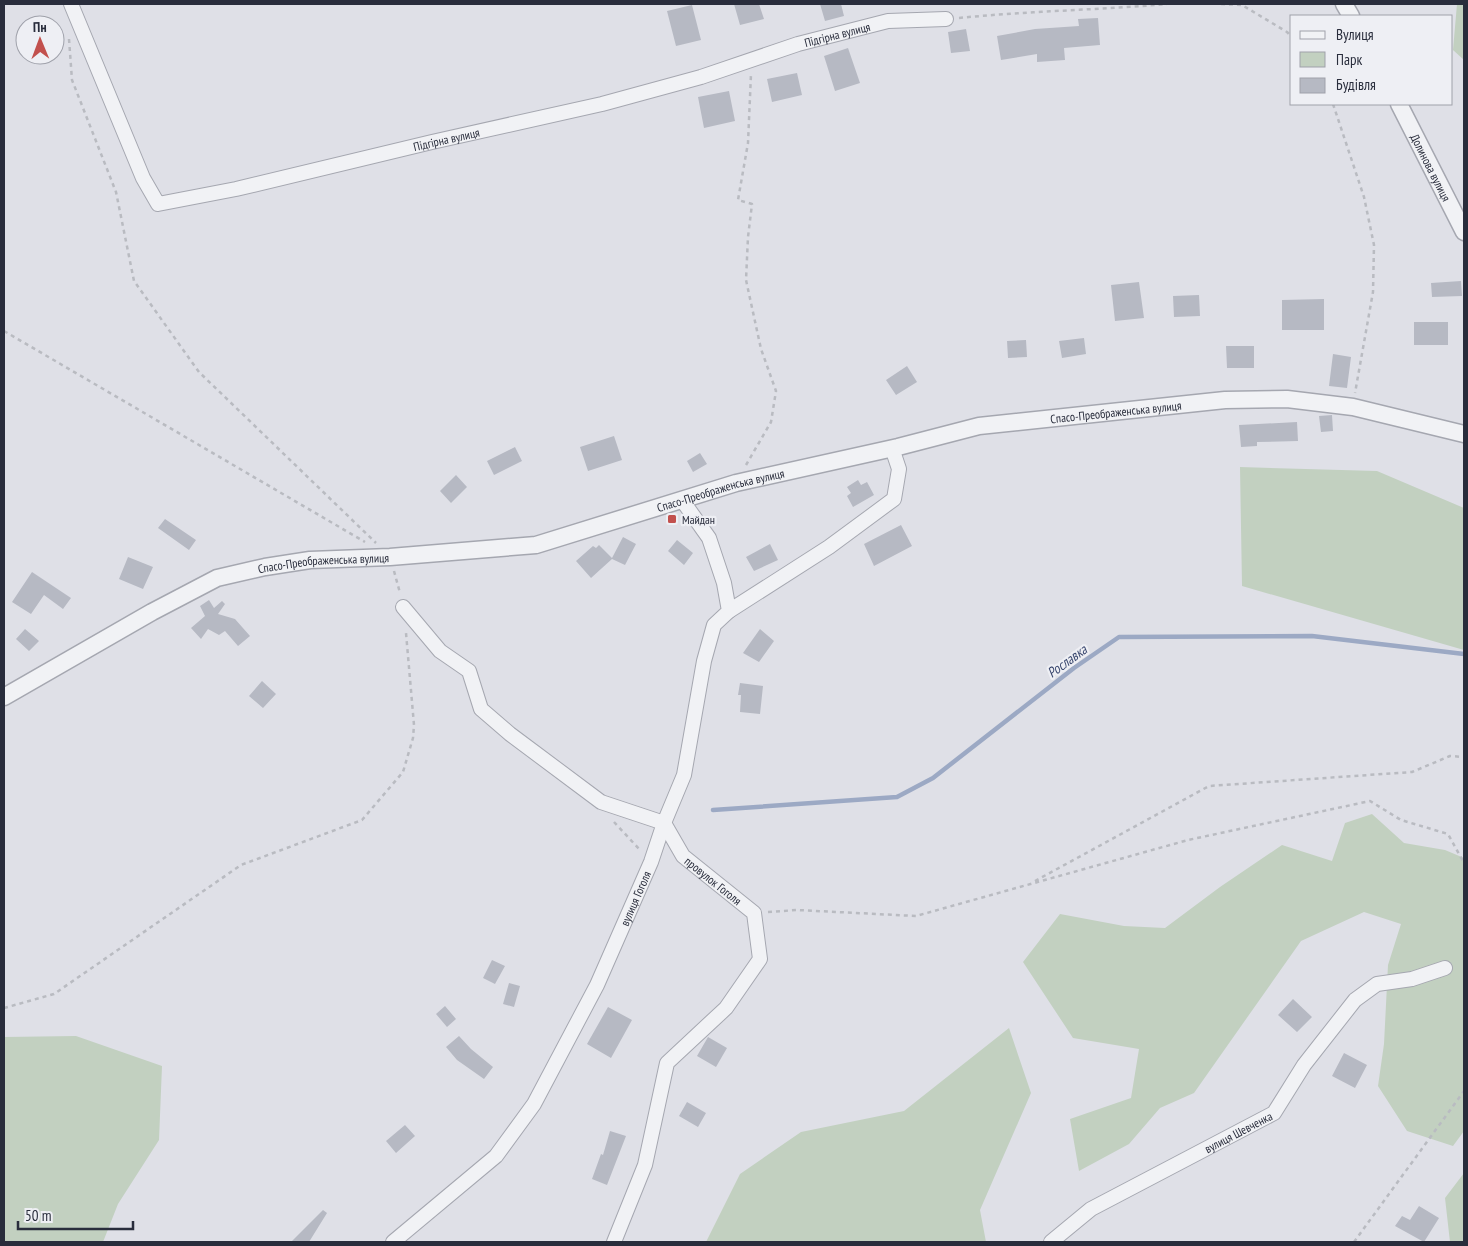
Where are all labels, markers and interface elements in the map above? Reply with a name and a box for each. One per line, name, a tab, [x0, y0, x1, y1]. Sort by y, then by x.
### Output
north arrow	[15, 15, 65, 65]
legend	[1290, 15, 1453, 105]
text: Пн	[33, 18, 47, 36]
street label: Підгірна вулиця	[803, 18, 872, 50]
text: Вулиця	[1336, 25, 1374, 44]
text: Парк	[1336, 50, 1362, 69]
text: Будівля	[1336, 75, 1376, 94]
street label: Підгірна вулиця	[412, 124, 481, 154]
street label: Долинова вулиця	[1408, 131, 1455, 204]
street label: Спасо-Преображенська вулиця	[1050, 397, 1183, 426]
street label: Спасо-Преображенська вулиця	[655, 465, 786, 515]
place label: Майдан	[682, 512, 715, 527]
marker: Майдан	[666, 513, 678, 525]
street label: Спасо-Преображенська вулиця	[256, 550, 390, 576]
water label: Рославка	[1044, 640, 1092, 681]
street label: провулок Гоголя	[682, 853, 745, 908]
street label: вулиця Гоголя	[616, 868, 654, 928]
street label: вулиця Шевченка	[1202, 1108, 1275, 1156]
scale bar	[18, 1198, 132, 1230]
text: 50 m	[25, 1206, 51, 1225]

